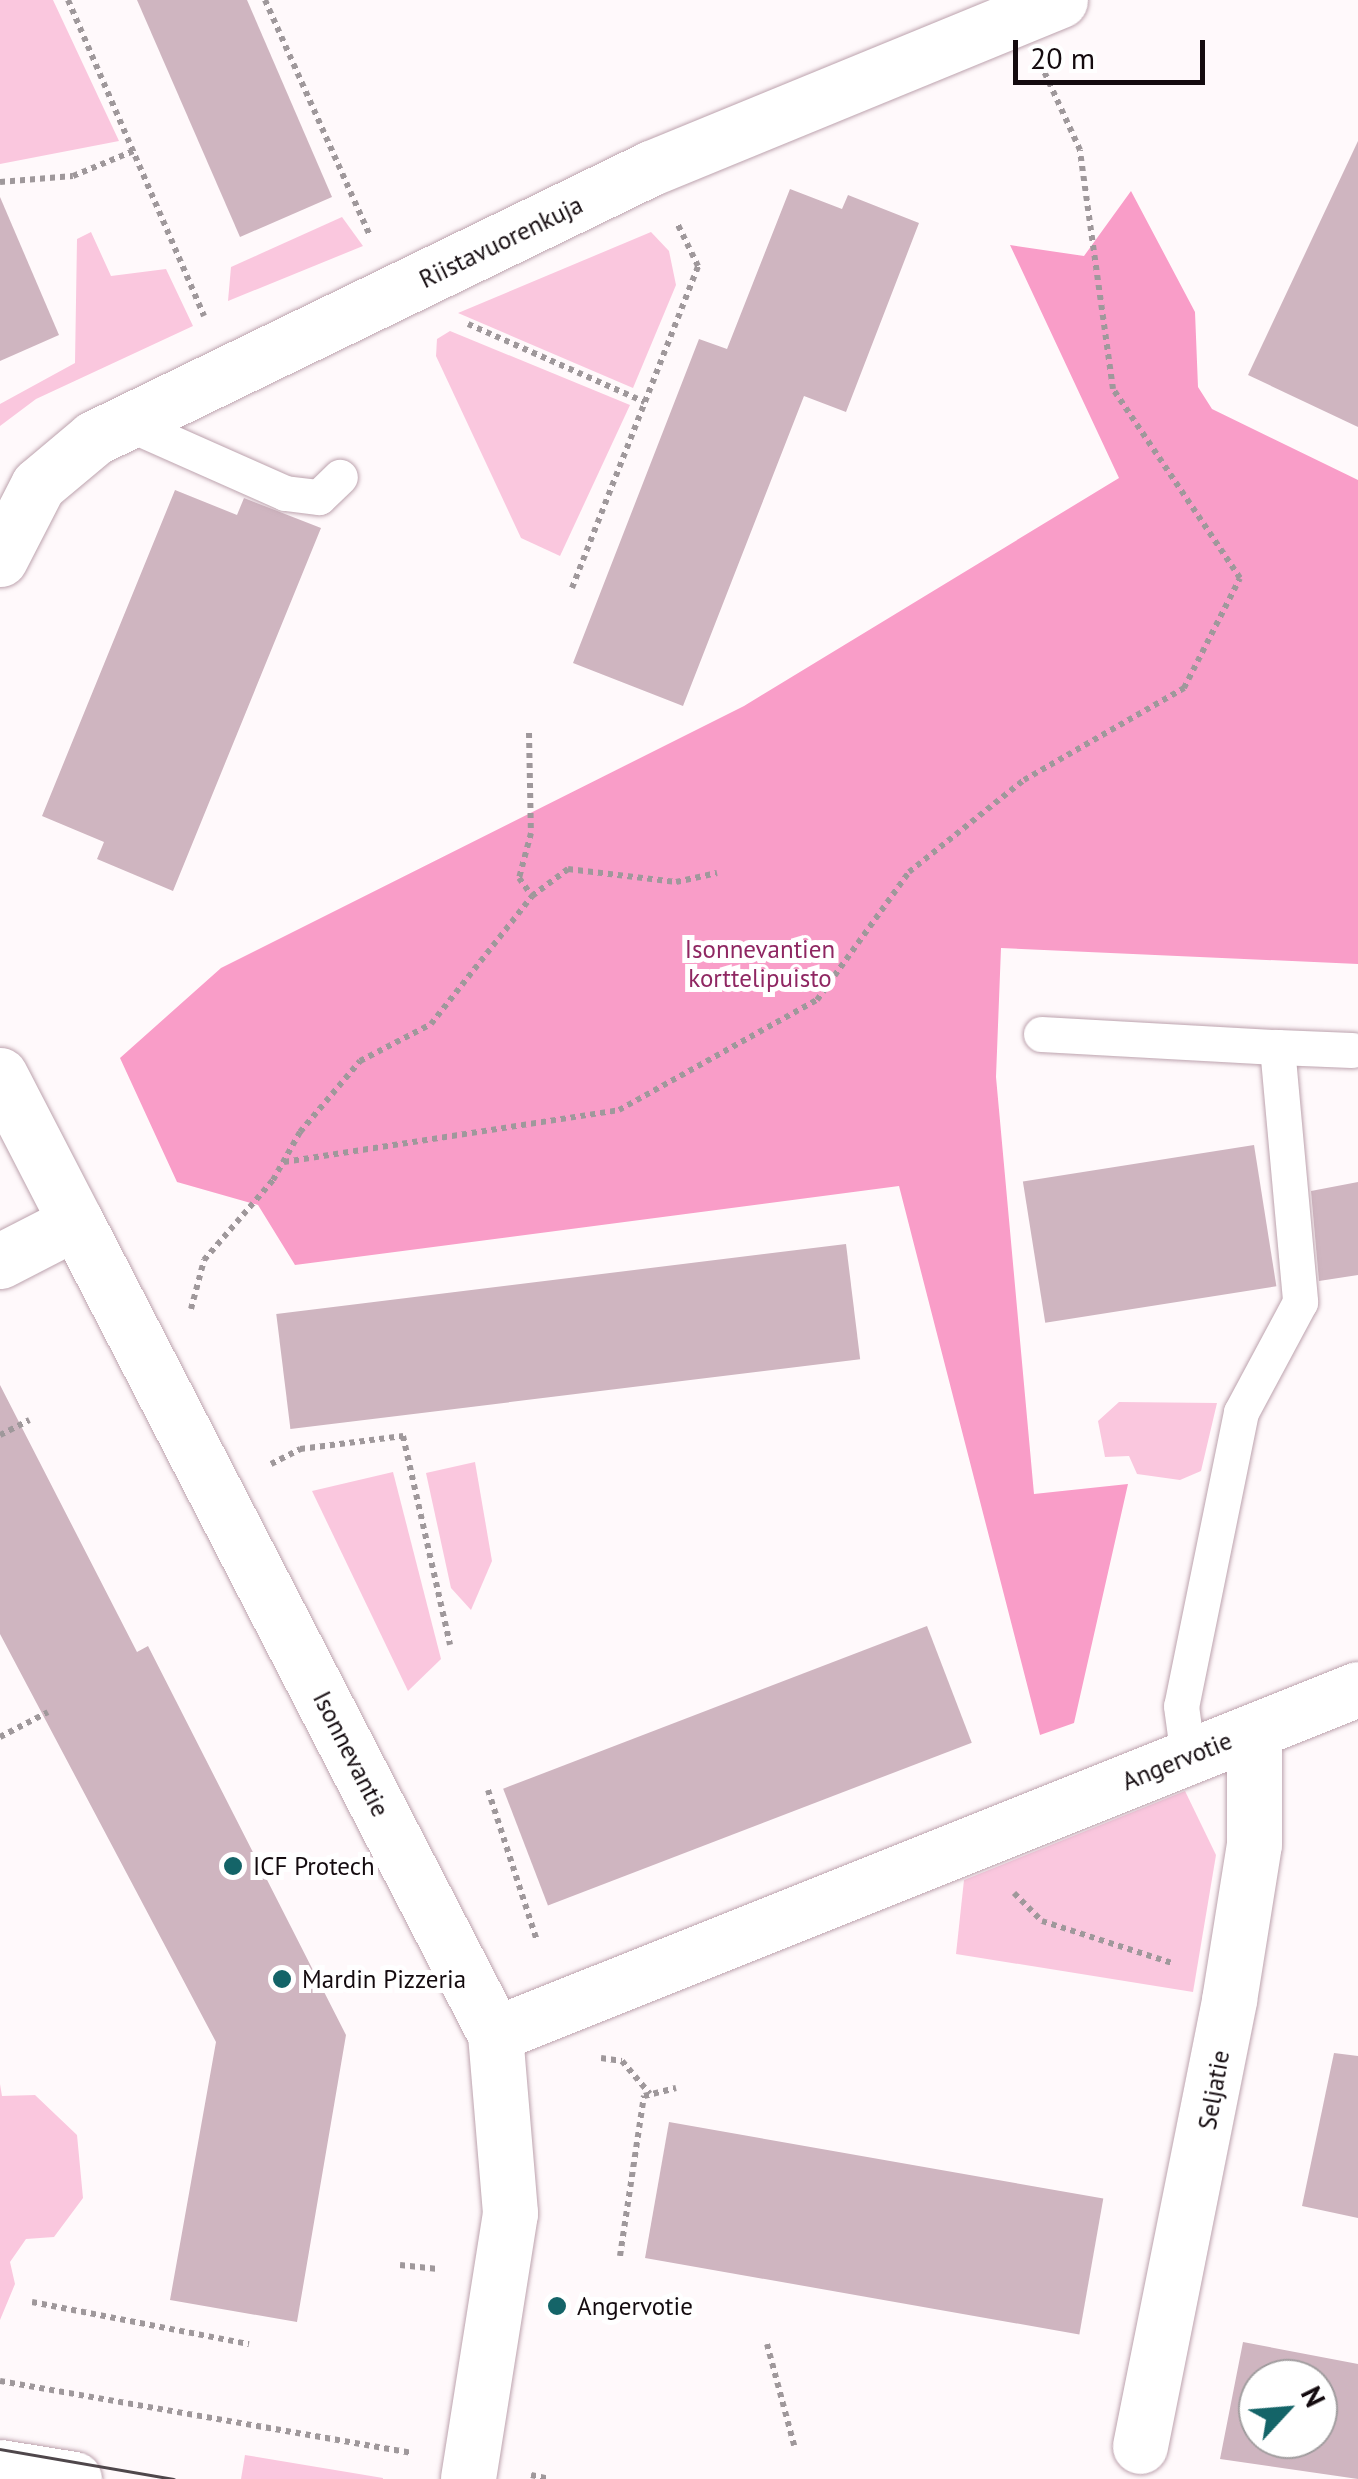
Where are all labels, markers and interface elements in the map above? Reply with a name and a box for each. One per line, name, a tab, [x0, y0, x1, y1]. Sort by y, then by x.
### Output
scale bar	[1018, 20, 1210, 82]
text: 20 m	[1030, 38, 1095, 77]
street label: Riistavuorenkuja	[414, 190, 588, 294]
park label: Isonnevantien korttelipuisto	[685, 935, 835, 994]
street label: Isonnevantie	[307, 1686, 395, 1822]
street label: Angervotie	[1118, 1725, 1236, 1797]
place label: ICF Protech	[253, 1851, 375, 1881]
marker: ICF Protech	[222, 1855, 244, 1877]
place label: Mardin Pizzeria	[302, 1964, 466, 1994]
marker: Mardin Pizzeria	[271, 1968, 293, 1990]
street label: Seljatie	[1192, 2048, 1236, 2132]
place label: Angervotie	[577, 2291, 693, 2321]
marker: Angervotie	[546, 2295, 568, 2317]
north arrow	[1238, 2359, 1338, 2459]
text: N	[1293, 2380, 1334, 2413]

